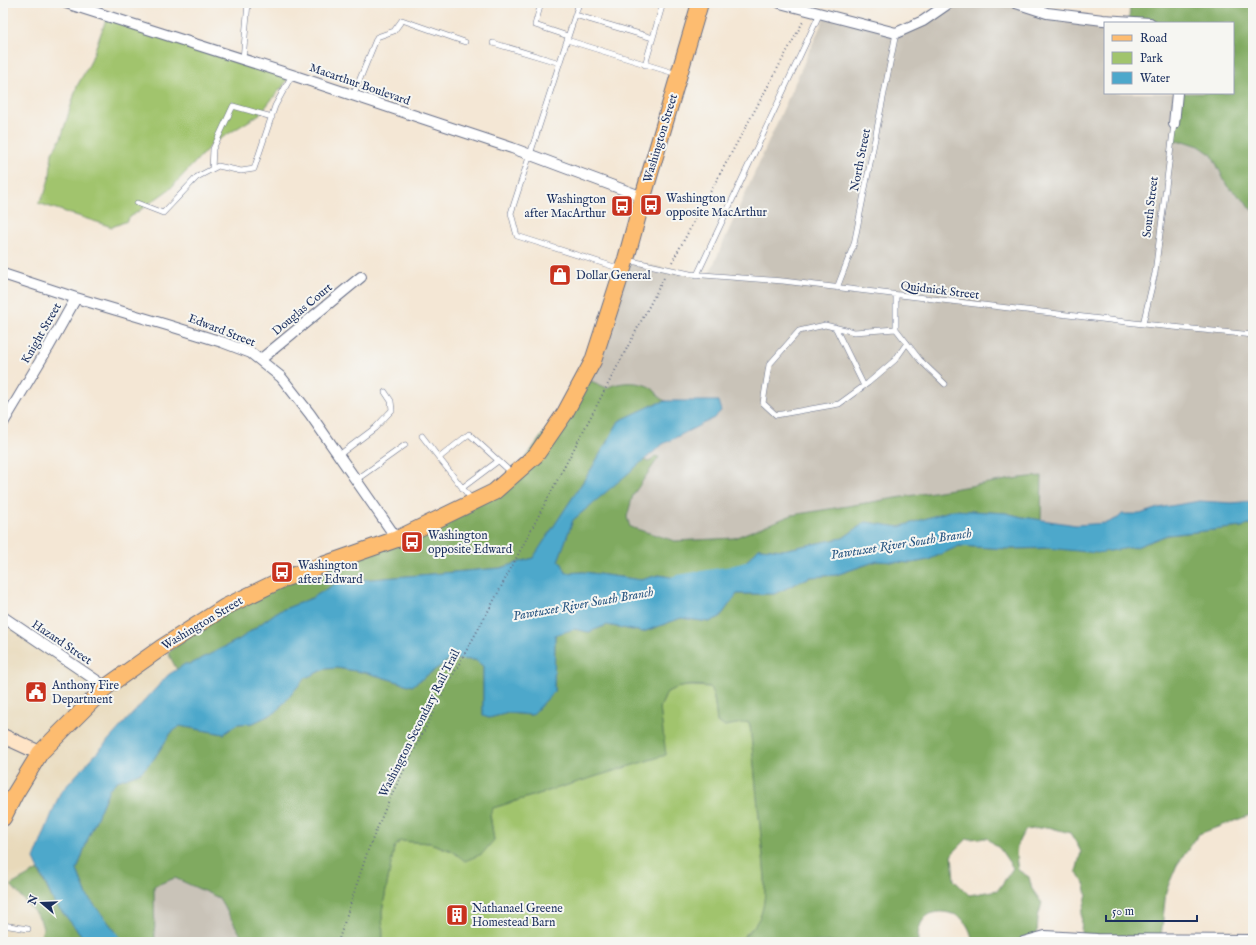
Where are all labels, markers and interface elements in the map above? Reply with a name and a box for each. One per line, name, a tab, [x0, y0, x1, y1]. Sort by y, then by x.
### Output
legend	[1104, 22, 1234, 94]
text: Road	[1140, 31, 1168, 46]
text: Park	[1140, 51, 1163, 66]
street label: Macarthur Boulevard	[308, 60, 413, 109]
text: Water	[1140, 71, 1171, 86]
street label: Washington Street	[640, 92, 681, 184]
street label: North Street	[847, 127, 874, 193]
street label: South Street	[1139, 176, 1162, 239]
place label: Washington opposite MacArthur	[666, 191, 767, 221]
place label: Washington after MacArthur	[525, 192, 607, 221]
bus stop icon: Washington opposite MacArthur	[638, 192, 664, 218]
bus stop icon: Washington after MacArthur	[609, 193, 635, 219]
shop icon: Dollar General	[547, 262, 573, 288]
place label: Dollar General	[576, 268, 651, 283]
street label: Quidnick Street	[900, 278, 980, 303]
street label: Douglas Court	[269, 280, 335, 339]
street label: Knight Street	[18, 300, 65, 366]
street label: Edward Street	[186, 311, 258, 350]
water label: Pawtuxet River South Branch	[830, 525, 973, 564]
place label: Washington opposite Edward	[428, 528, 513, 558]
bus stop icon: Washington opposite Edward	[399, 529, 425, 555]
place label: Washington after Edward	[298, 558, 363, 587]
bus stop icon: Washington after Edward	[269, 559, 295, 585]
water label: Pawtuxet River South Branch	[512, 584, 655, 625]
street label: Washington Street	[159, 593, 246, 654]
street label: Hazard Street	[29, 617, 95, 668]
street label: Washington Secondary Rail Trail	[376, 646, 464, 800]
place label: Anthony Fire Department	[51, 678, 119, 708]
public building icon: Anthony Fire Department	[23, 679, 49, 705]
north arrow	[22, 883, 62, 923]
text: N	[25, 893, 42, 908]
scale bar	[1106, 897, 1197, 923]
place label: Nathanael Greene Homestead Barn	[472, 901, 563, 930]
building icon: Nathanael Greene Homestead Barn	[444, 902, 470, 928]
text: 50 m	[1112, 904, 1134, 919]

